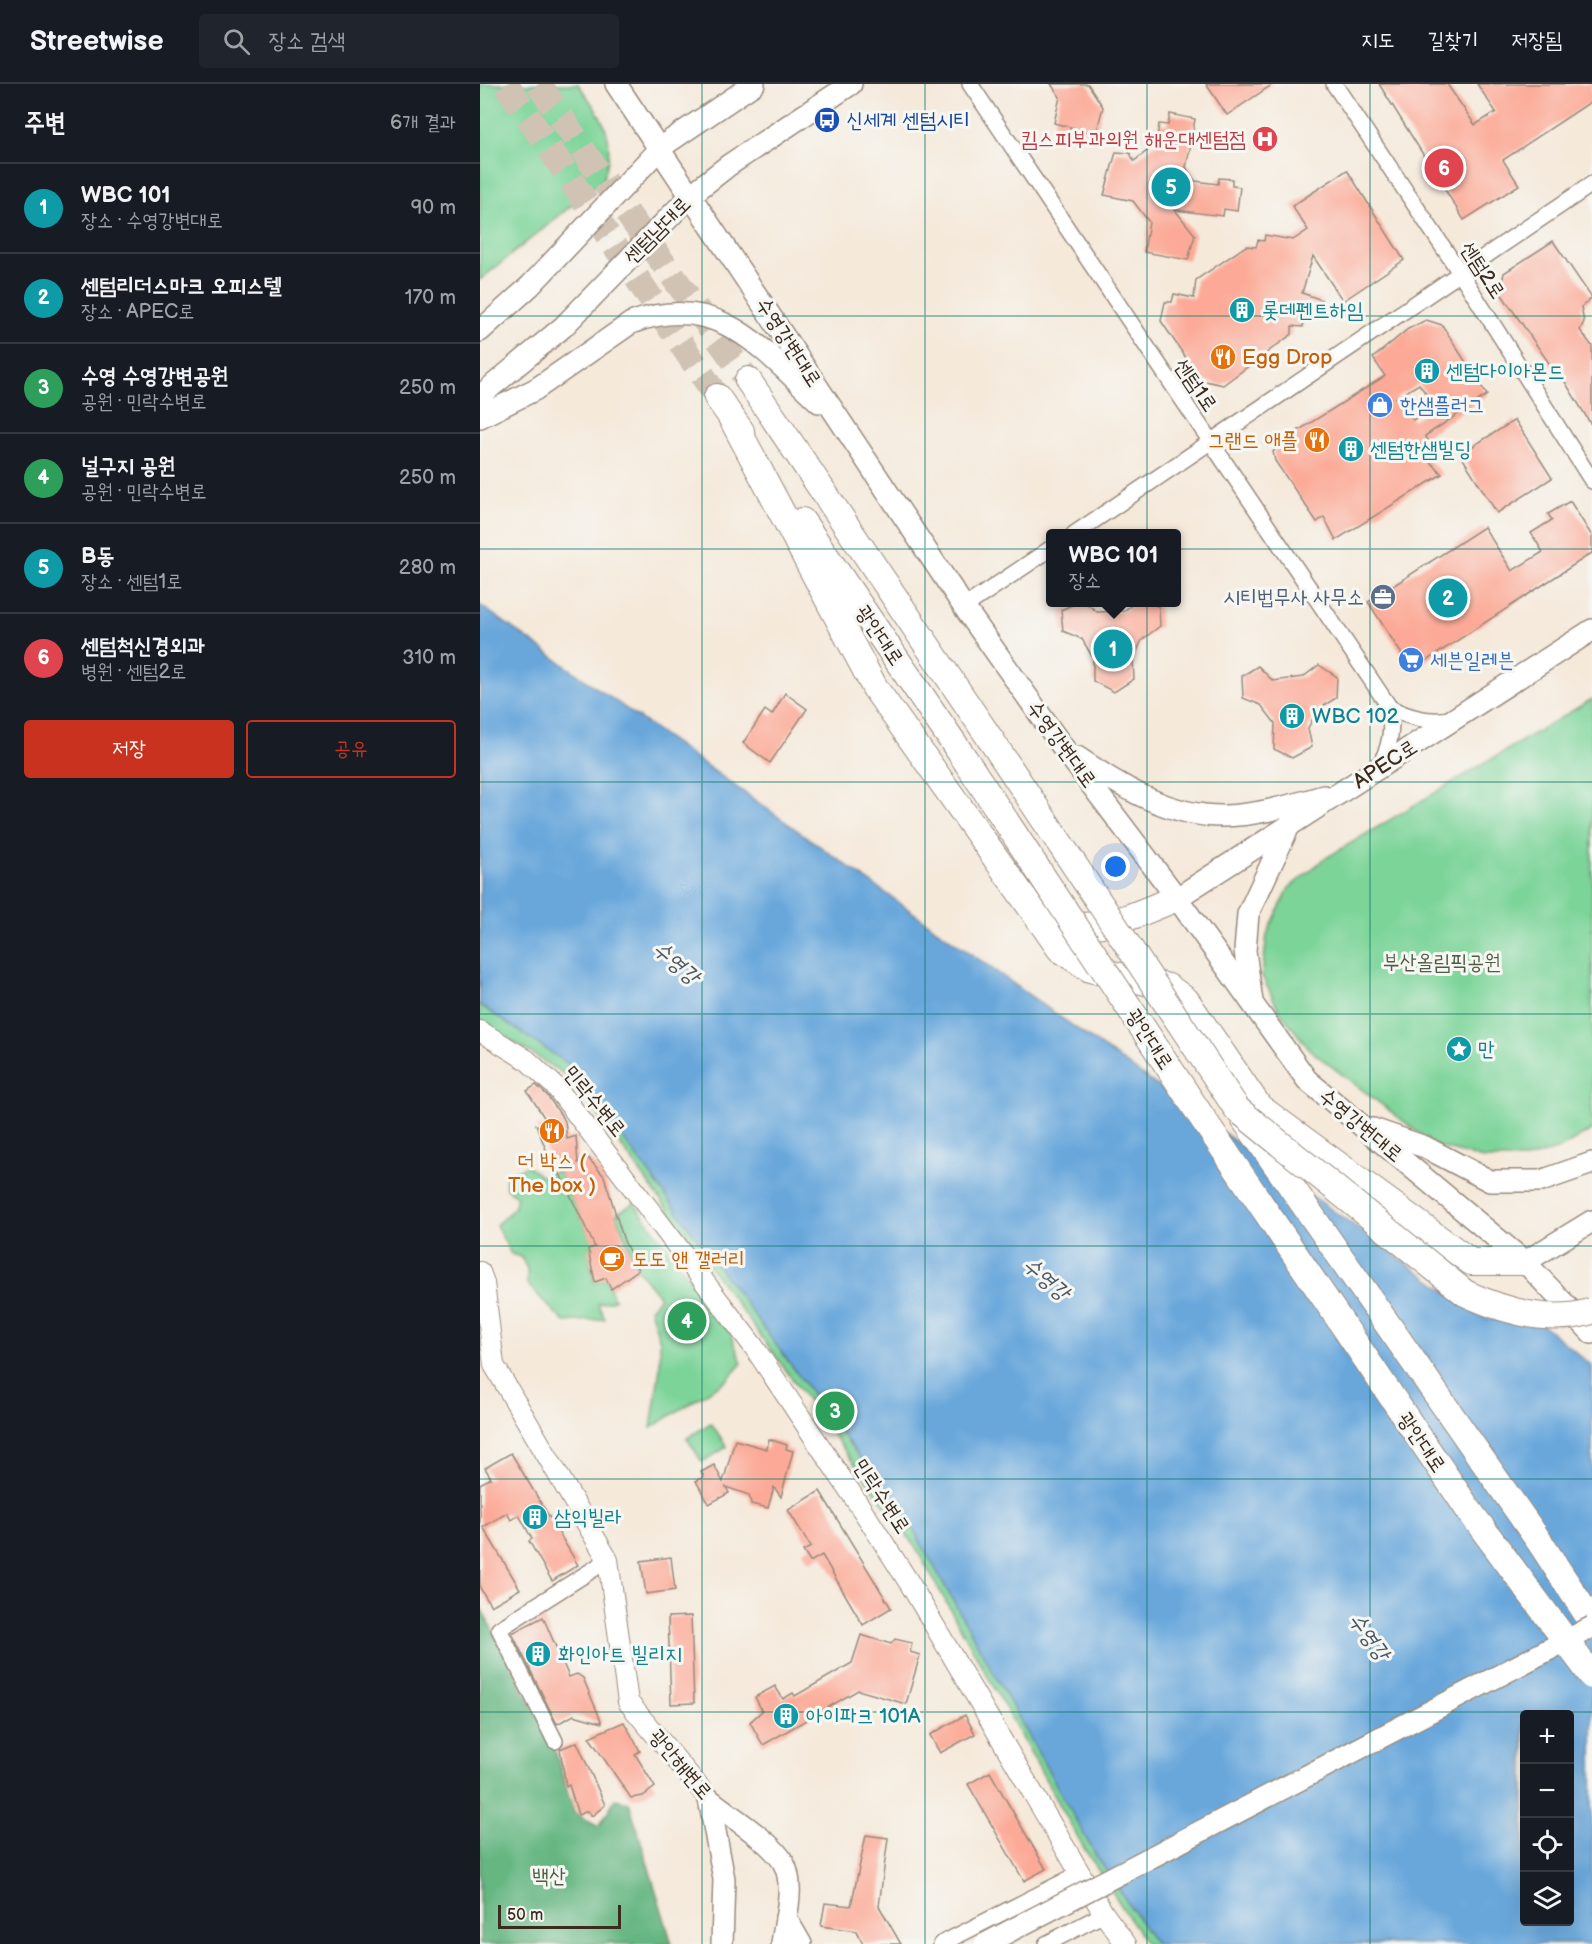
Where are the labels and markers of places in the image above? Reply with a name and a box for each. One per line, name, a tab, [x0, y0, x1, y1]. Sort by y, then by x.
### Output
bus stop icon: 신세계 센텀시티	[812, 105, 842, 135]
place label: 신세계 센텀시티	[846, 108, 970, 133]
hospital icon: 킴스피부과의원 해운대센텀점	[1250, 124, 1280, 154]
place label: 킴스피부과의원 해운대센텀점	[1021, 127, 1246, 152]
pin: 6	[1424, 146, 1464, 190]
pin: 5	[1152, 164, 1190, 210]
building icon: 롯데펜트하임	[1227, 295, 1257, 325]
place label: 롯데펜트하임	[1262, 298, 1363, 323]
restaurant icon: Egg Drop	[1208, 342, 1238, 372]
place label: Egg Drop	[1242, 345, 1332, 370]
building icon: 센텀다이아몬드	[1412, 356, 1442, 386]
place label: 센텀다이아몬드	[1446, 359, 1564, 384]
shop icon: 한샘플러그	[1365, 390, 1395, 420]
place label: 한샘플러그	[1400, 393, 1485, 418]
restaurant icon: 그랜드 애플	[1302, 425, 1332, 455]
place label: 그랜드 애플	[1208, 428, 1298, 453]
building icon: 센텀한샘빌딩	[1336, 434, 1366, 464]
place label: 센텀한샘빌딩	[1370, 437, 1471, 462]
pin: 2	[1428, 576, 1468, 620]
office icon: 시티법무사 사무소	[1368, 582, 1398, 612]
place label: 시티법무사 사무소	[1223, 585, 1364, 610]
pin: 1	[1094, 626, 1132, 672]
supermarket icon: 세븐일레븐	[1396, 645, 1426, 675]
place label: 세븐일레븐	[1430, 648, 1515, 673]
building icon: WBC 102	[1277, 701, 1307, 731]
place label: WBC 102	[1312, 704, 1400, 729]
place icon: 만	[1444, 1034, 1474, 1064]
place label: 만	[1478, 1037, 1495, 1062]
restaurant icon: 더 박스 ( The box )	[537, 1116, 567, 1146]
place label: 더 박스 ( The box )	[508, 1149, 596, 1198]
cafe icon: 도도 앤 갤러리	[597, 1244, 627, 1274]
place label: 도도 앤 갤러리	[632, 1247, 745, 1272]
pin: 4	[668, 1298, 706, 1344]
pin: 3	[816, 1388, 854, 1434]
building icon: 삼익빌라	[520, 1502, 550, 1532]
place label: 삼익빌라	[554, 1505, 622, 1530]
building icon: 화인아트 빌리지	[523, 1639, 553, 1669]
place label: 화인아트 빌리지	[558, 1642, 682, 1667]
building icon: 아이파크 101A	[771, 1701, 801, 1731]
place label: 아이파크 101A	[806, 1704, 921, 1729]

